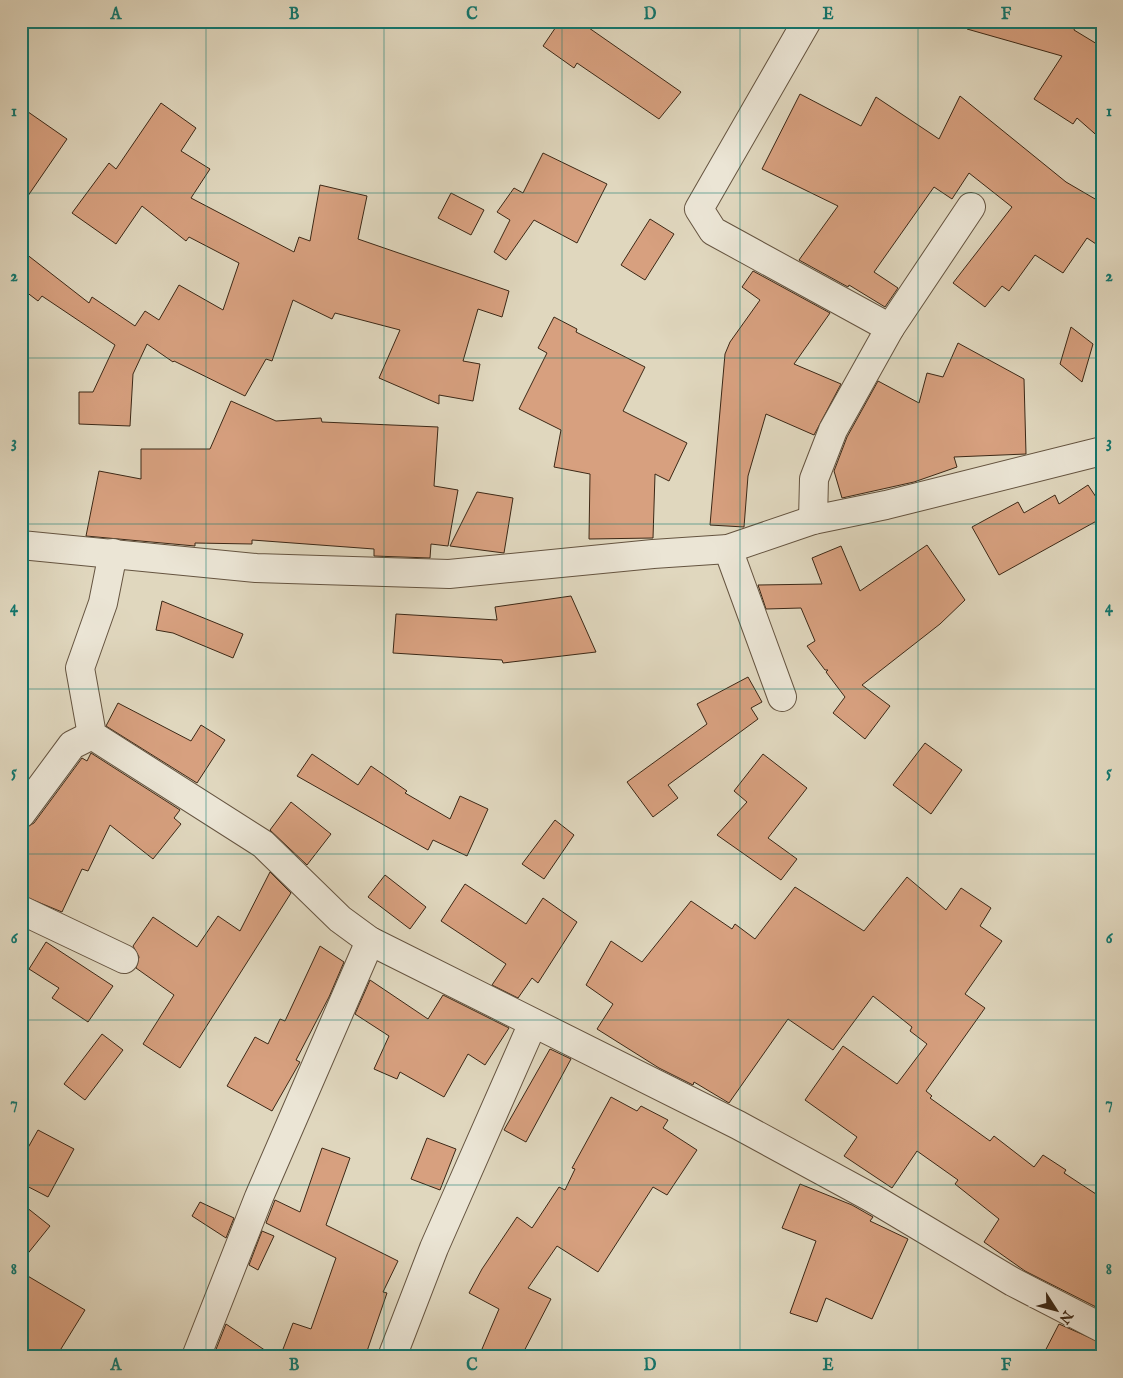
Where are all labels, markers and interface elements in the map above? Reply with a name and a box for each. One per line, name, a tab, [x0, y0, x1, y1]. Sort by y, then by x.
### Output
text: A	[110, 5, 123, 25]
text: B	[289, 5, 300, 25]
text: C	[466, 5, 478, 25]
text: D	[644, 5, 657, 25]
text: E	[822, 5, 834, 25]
text: F	[1001, 5, 1012, 25]
text: 1	[11, 102, 17, 122]
text: 1	[1106, 102, 1112, 122]
text: 2	[10, 267, 18, 287]
text: 2	[1105, 267, 1113, 287]
text: 3	[11, 433, 17, 453]
text: 3	[1106, 433, 1112, 453]
text: 4	[10, 598, 19, 618]
text: 4	[1105, 598, 1114, 618]
text: 5	[11, 763, 17, 783]
text: 5	[1106, 763, 1112, 783]
text: 6	[11, 929, 19, 949]
text: 6	[1106, 929, 1114, 949]
text: 7	[10, 1094, 18, 1114]
text: 7	[1105, 1094, 1113, 1114]
text: 8	[11, 1260, 17, 1280]
text: 8	[1106, 1260, 1112, 1280]
north arrow	[1030, 1286, 1080, 1336]
text: N	[1055, 1306, 1077, 1327]
text: A	[110, 1356, 123, 1376]
text: B	[289, 1356, 300, 1376]
text: C	[466, 1356, 478, 1376]
text: D	[644, 1356, 657, 1376]
text: E	[822, 1356, 834, 1376]
text: F	[1001, 1356, 1012, 1376]

